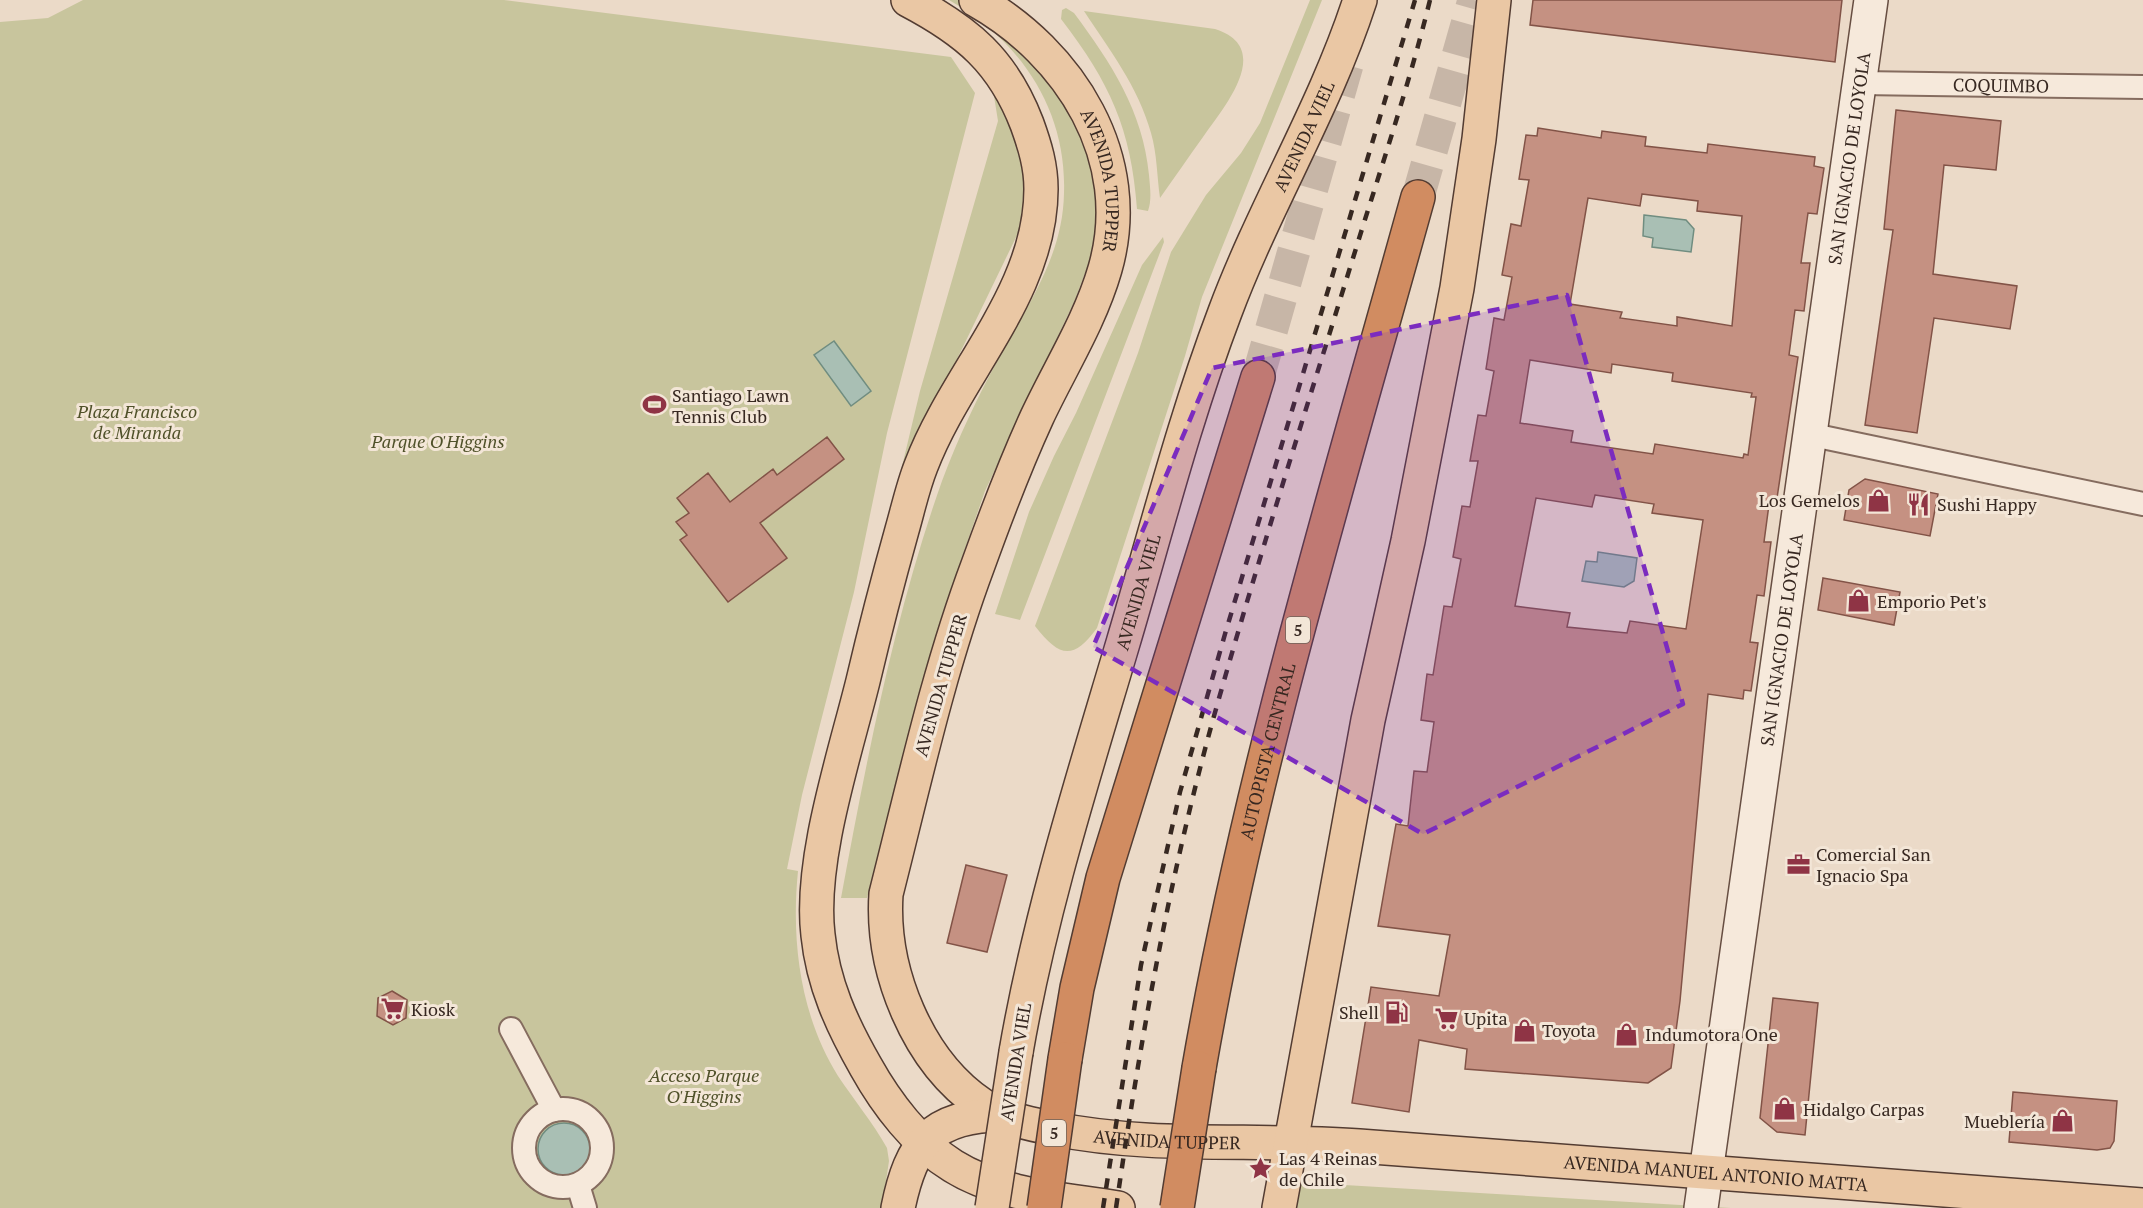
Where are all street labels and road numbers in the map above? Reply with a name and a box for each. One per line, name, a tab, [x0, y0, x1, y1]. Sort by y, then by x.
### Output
street label: SAN IGNACIO DE LOYOLA	[1822, 50, 1876, 266]
street label: COQUIMBO	[1953, 72, 2049, 98]
street label: AVENIDA VIEL	[1267, 77, 1340, 195]
street label: AVENIDA TUPPER	[1075, 104, 1125, 255]
street label: AVENIDA VIEL	[1110, 531, 1166, 653]
street label: SAN IGNACIO DE LOYOLA	[1754, 531, 1808, 747]
street label: AVENIDA TUPPER	[908, 610, 972, 759]
road number: 5	[1286, 617, 1310, 643]
street label: AUTOPISTA CENTRAL	[1234, 660, 1301, 842]
street label: AVENIDA VIEL	[994, 1001, 1036, 1123]
road number: 5	[1042, 1120, 1066, 1146]
street label: AVENIDA TUPPER	[1092, 1123, 1242, 1154]
street label: AVENIDA MANUEL ANTONIO MATTA	[1563, 1149, 1870, 1196]

